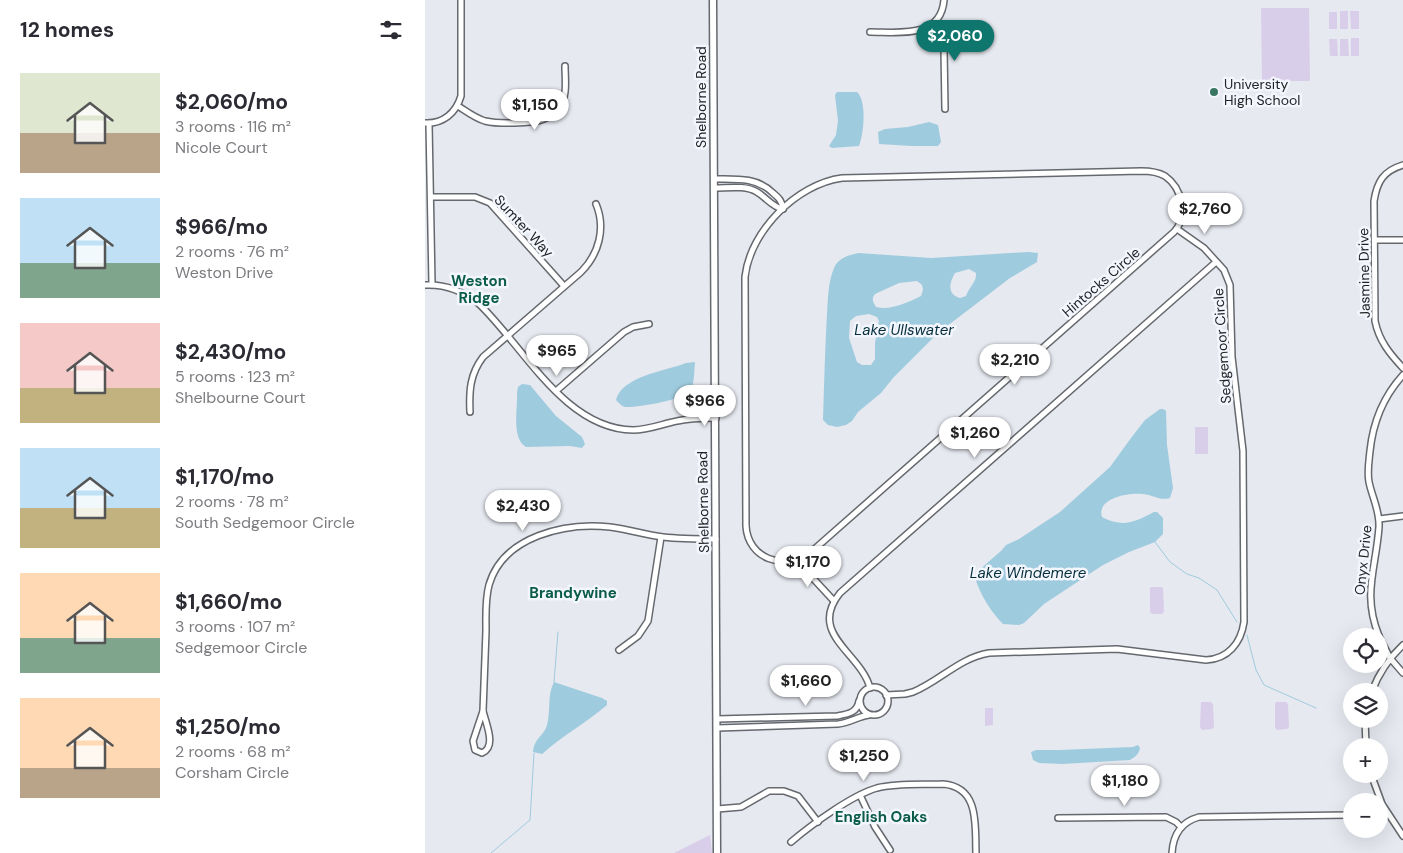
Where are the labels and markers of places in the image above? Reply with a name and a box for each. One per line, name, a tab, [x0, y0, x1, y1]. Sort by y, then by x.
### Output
pin: $2,060	[914, 20, 996, 62]
place label: University High School	[1224, 75, 1300, 109]
marker: University High School	[1208, 86, 1220, 98]
pin: $1,150	[494, 88, 576, 131]
pin: $2,760	[1164, 192, 1246, 235]
pin: $965	[527, 334, 587, 377]
pin: $2,210	[974, 344, 1056, 386]
pin: $966	[675, 384, 735, 427]
pin: $1,260	[934, 416, 1016, 459]
pin: $2,430	[482, 490, 564, 532]
pin: $1,170	[767, 546, 849, 588]
pin: $1,660	[765, 664, 847, 707]
pin: $1,250	[823, 740, 905, 782]
pin: $1,180	[1084, 764, 1166, 807]

